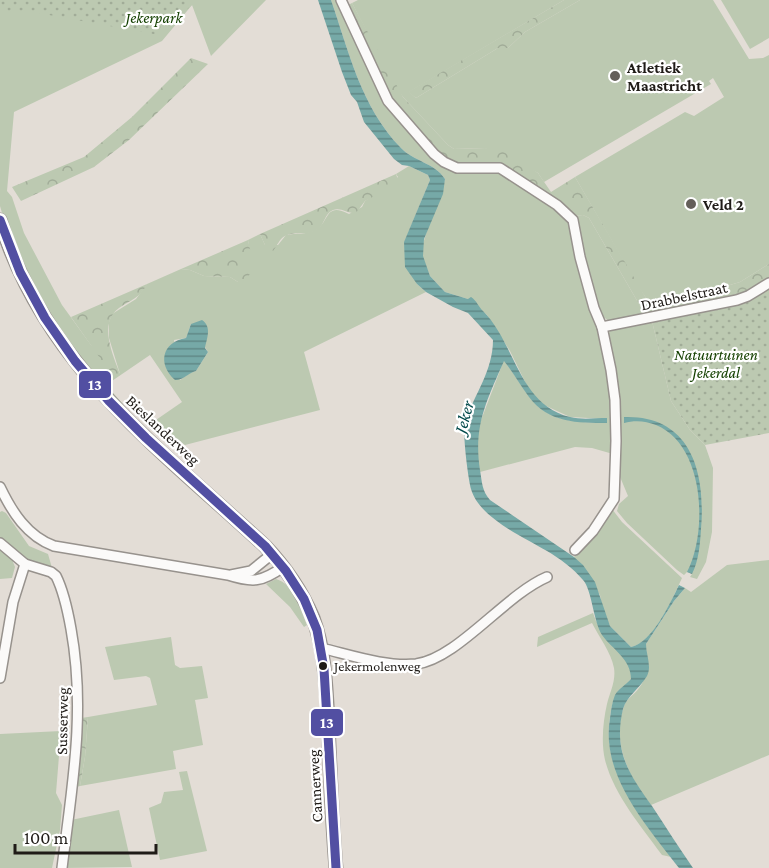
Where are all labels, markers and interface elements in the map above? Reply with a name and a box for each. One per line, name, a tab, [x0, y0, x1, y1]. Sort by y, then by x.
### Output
park label: Jekerpark	[123, 9, 183, 27]
place label: Atletiek Maastricht	[626, 59, 702, 94]
marker: Atletiek Maastricht	[608, 69, 622, 83]
place label: Veld 2	[702, 196, 744, 213]
marker: Veld 2	[684, 197, 698, 211]
street label: Drabbelstraat	[639, 278, 730, 313]
park label: Natuurtuinen Jekerdal	[674, 346, 758, 382]
line badge: 13	[78, 370, 112, 399]
text: 13	[88, 376, 102, 393]
street label: Bieslanderweg	[122, 392, 203, 469]
water label: Jeker	[449, 398, 478, 438]
place label: Jekermolenweg	[332, 658, 421, 674]
marker: Jekermolenweg	[317, 660, 329, 672]
street label: Susserweg	[53, 687, 72, 755]
line badge: 13	[310, 708, 344, 737]
text: 13	[320, 714, 334, 731]
street label: Cannerweg	[305, 749, 326, 823]
scale bar	[15, 817, 156, 855]
text: 100 m	[24, 828, 69, 848]

